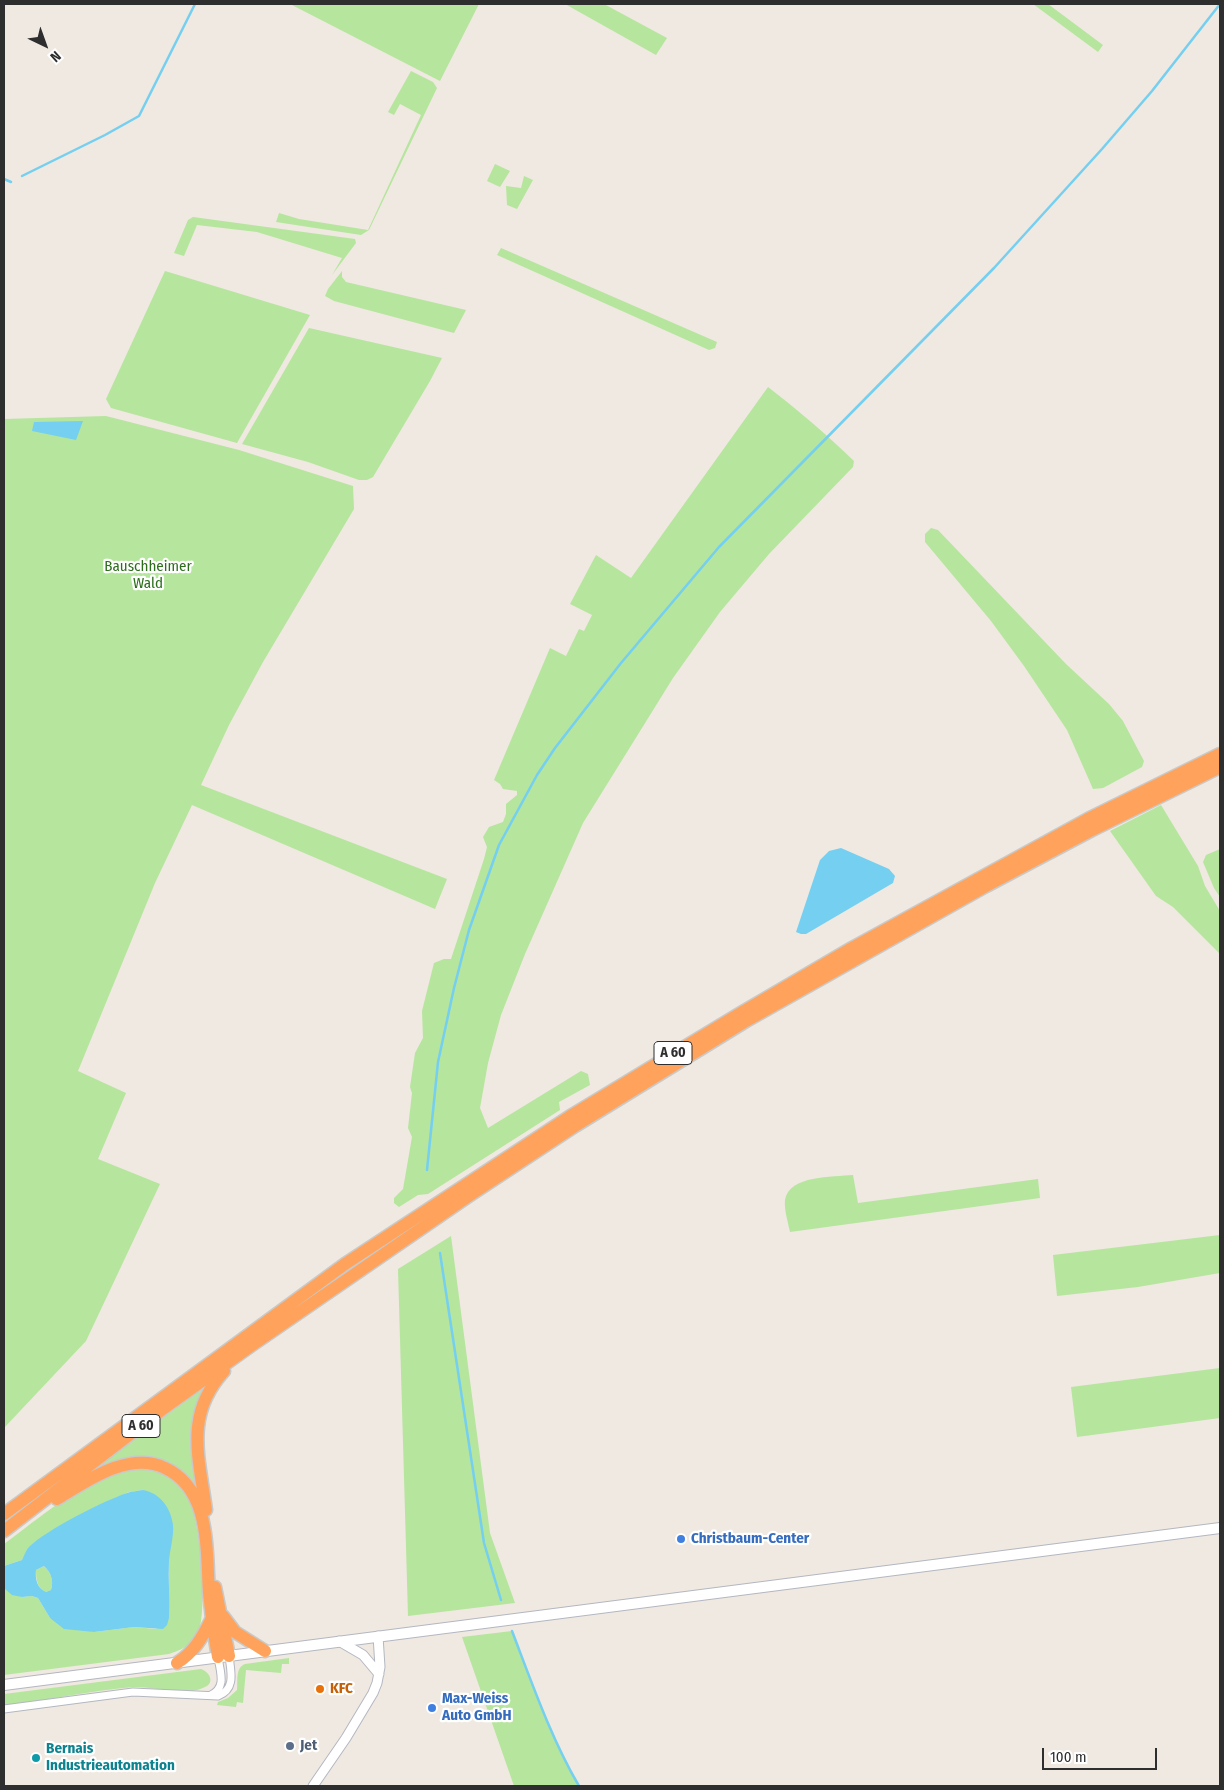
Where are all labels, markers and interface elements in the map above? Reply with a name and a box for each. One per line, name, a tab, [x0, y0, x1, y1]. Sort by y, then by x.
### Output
north arrow	[20, 20, 70, 70]
text: N	[47, 47, 64, 66]
park label: Bauschheimer Wald	[104, 558, 192, 593]
road number: A 60	[654, 1042, 692, 1064]
road number: A 60	[122, 1414, 160, 1438]
place label: Christbaum-Center	[691, 1530, 809, 1548]
marker: Christbaum-Center	[675, 1533, 687, 1545]
place label: KFC	[330, 1680, 353, 1698]
marker: KFC	[314, 1683, 326, 1695]
place label: Max-Weiss Auto GmbH	[442, 1690, 512, 1725]
marker: Max-Weiss Auto GmbH	[426, 1702, 438, 1714]
place label: Jet	[300, 1737, 317, 1755]
scale bar	[1044, 1738, 1159, 1770]
place label: Bernais Industrieautomation	[46, 1740, 175, 1775]
marker: Jet	[284, 1740, 296, 1752]
text: 100 m	[1050, 1748, 1087, 1766]
marker: Bernais Industrieautomation	[30, 1752, 42, 1764]

